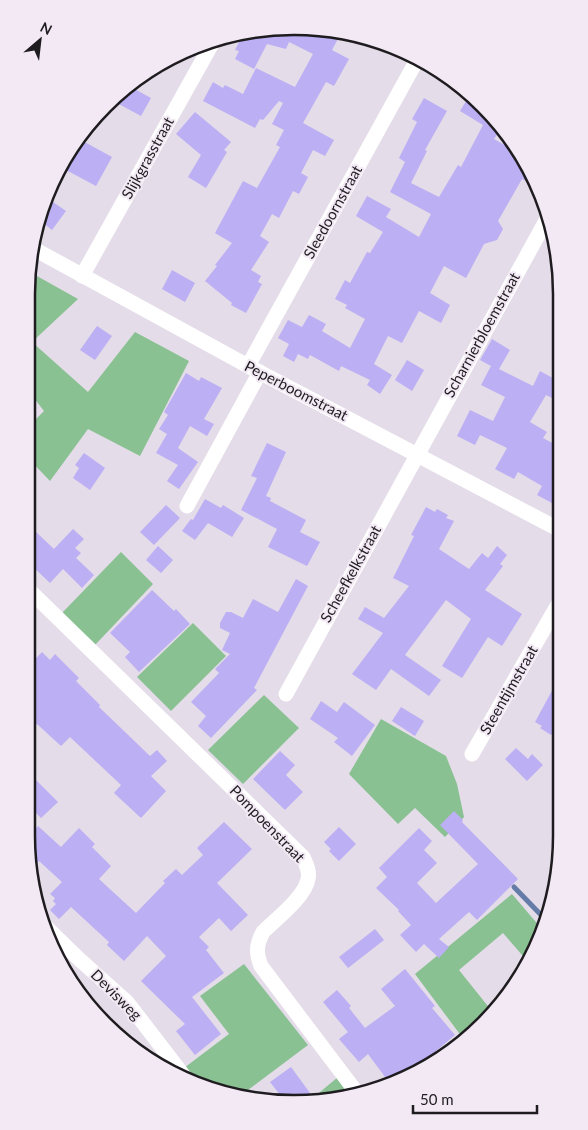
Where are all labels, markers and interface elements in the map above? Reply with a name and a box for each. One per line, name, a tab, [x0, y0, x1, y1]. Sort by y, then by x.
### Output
north arrow	[15, 15, 65, 65]
text: N	[38, 18, 55, 38]
street label: Slijkgrasstraat	[117, 113, 177, 202]
street label: Sleedoornstraat	[299, 161, 366, 261]
street label: Scharnierbloemstraat	[439, 268, 523, 400]
street label: Peperboomstraat	[242, 356, 352, 424]
street label: Scheefkelkstraat	[316, 521, 385, 625]
street label: Steentijmstraat	[475, 641, 541, 737]
street label: Pompoenstraat	[226, 781, 309, 866]
street label: Devisweg	[88, 965, 146, 1024]
scale bar	[413, 1082, 537, 1114]
text: 50 m	[420, 1090, 454, 1108]

